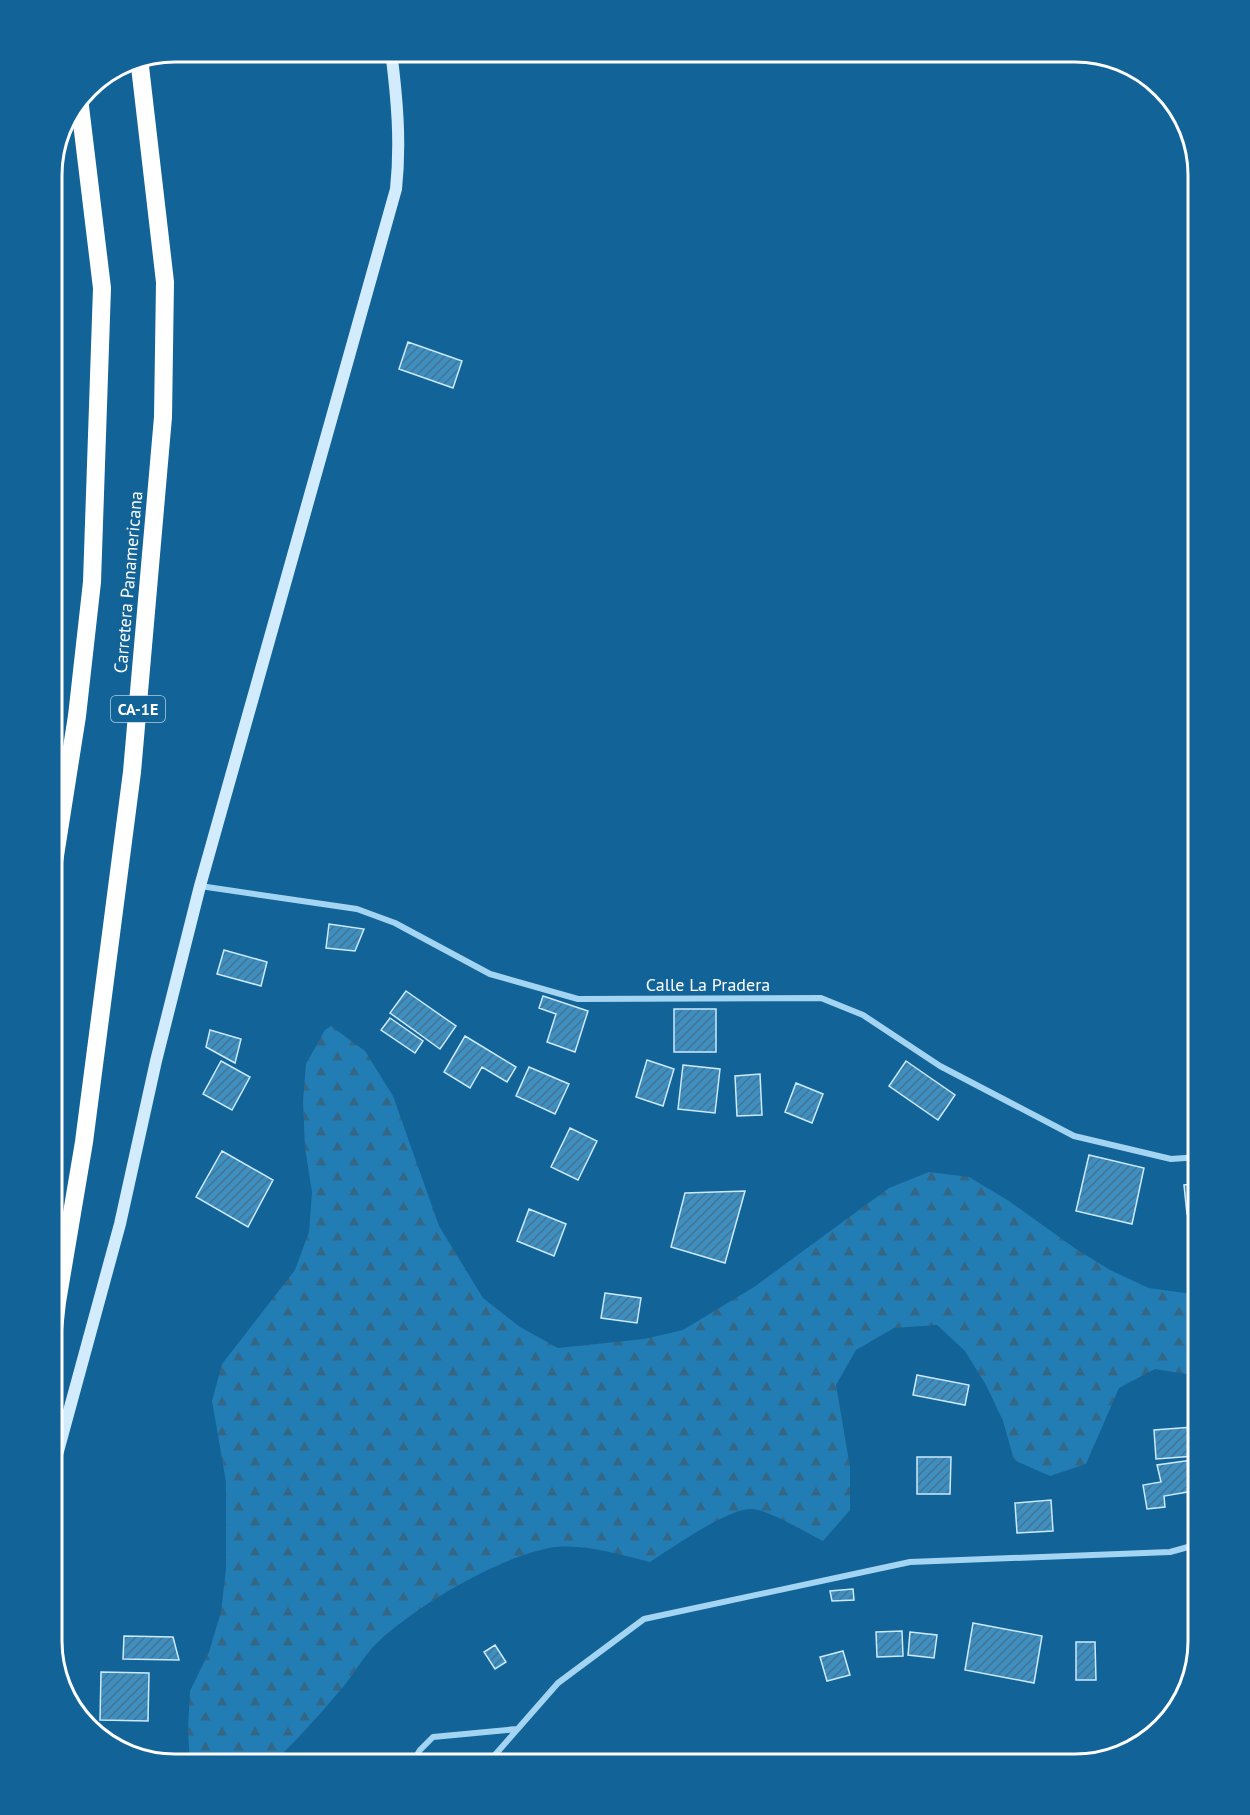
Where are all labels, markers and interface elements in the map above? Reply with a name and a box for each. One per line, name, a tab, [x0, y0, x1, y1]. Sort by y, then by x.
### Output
street label: Carretera Panamericana	[109, 490, 147, 674]
road number: CA-1E	[111, 696, 165, 722]
street label: Calle La Pradera	[646, 973, 770, 996]

